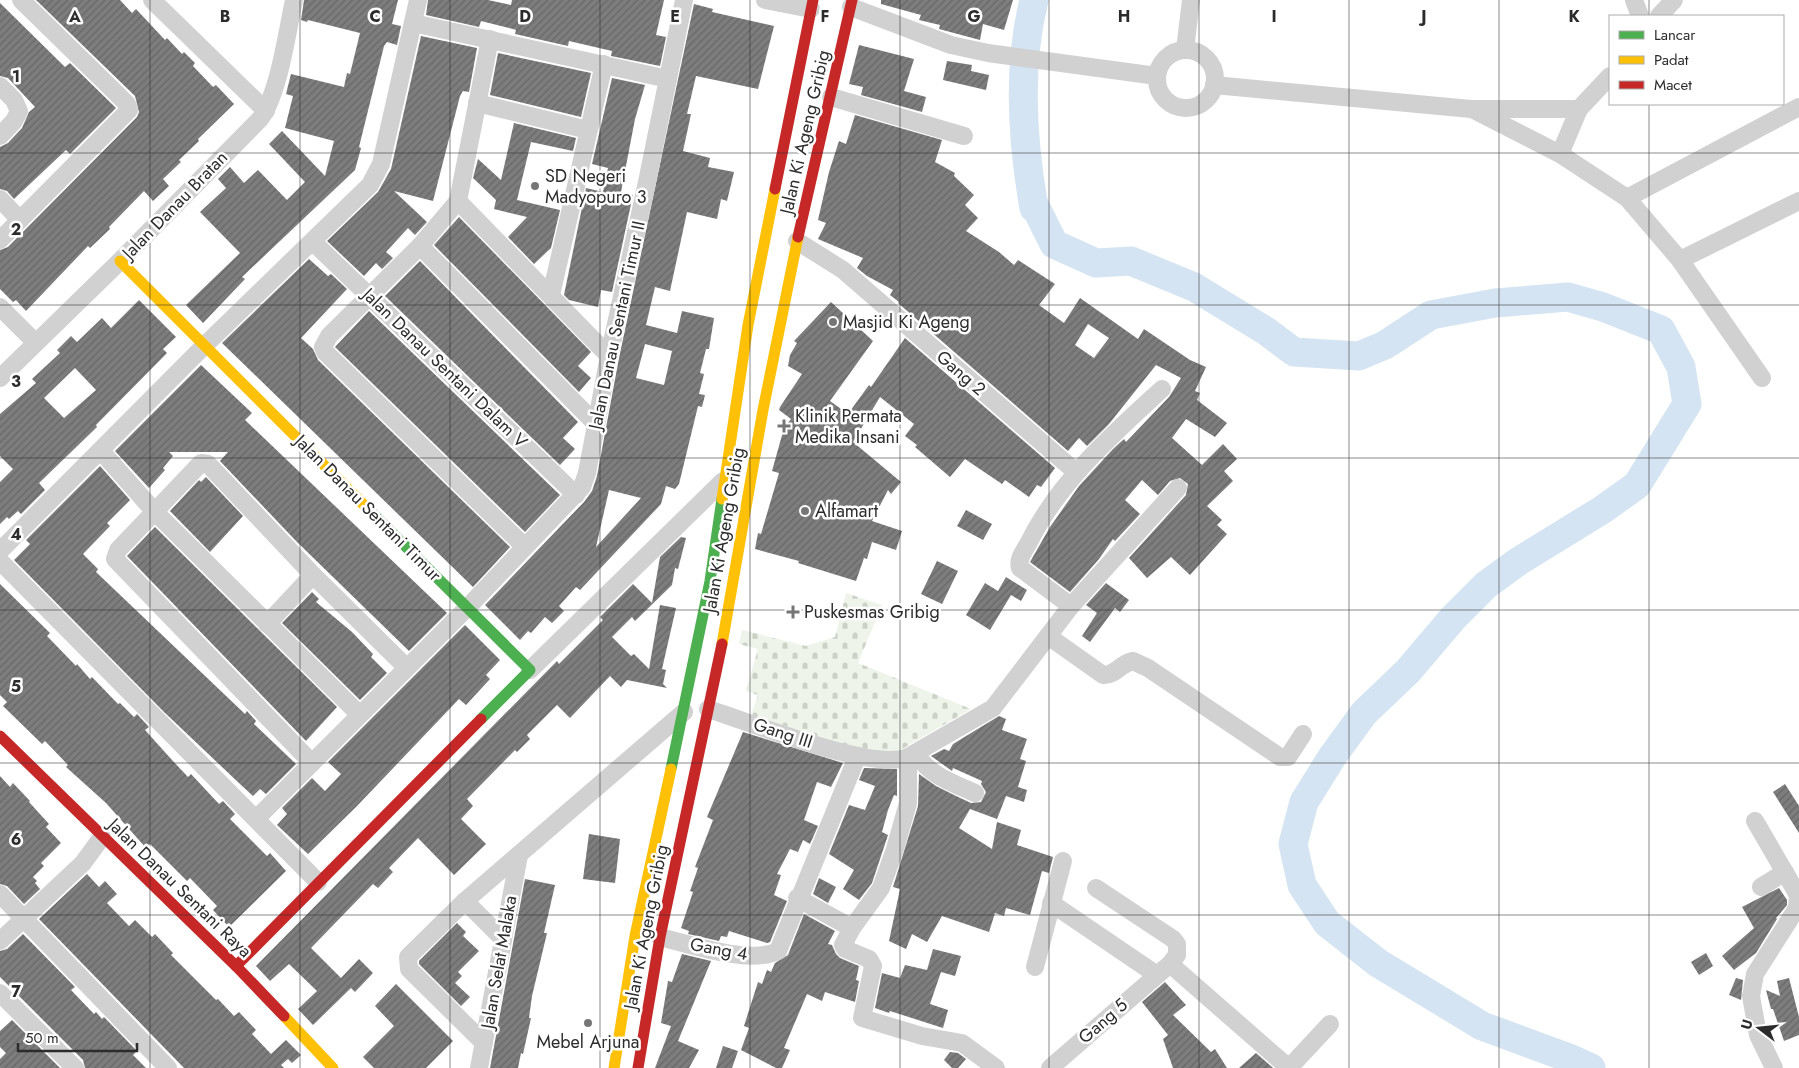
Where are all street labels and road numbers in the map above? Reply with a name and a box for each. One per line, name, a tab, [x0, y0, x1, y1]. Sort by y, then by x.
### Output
street label: Jalan Ki Ageng Gribig	[773, 48, 836, 218]
street label: Jalan Danau Bratan	[115, 145, 234, 266]
street label: Jalan Danau Sentani Timur II	[582, 218, 652, 434]
street label: Jalan Danau Sentani Dalam V	[355, 281, 533, 454]
street label: Gang 2	[931, 344, 991, 402]
street label: Jalan Danau Sentani Timur	[287, 427, 448, 588]
street label: Jalan Ki Ageng Gribig	[696, 445, 751, 617]
street label: Gang III	[750, 711, 816, 755]
street label: Jalan Danau Sentani Raya	[101, 811, 258, 964]
street label: Jalan Ki Ageng Gribig	[617, 842, 675, 1014]
street label: Jalan Selat Malaka	[474, 893, 524, 1033]
street label: Gang 4	[688, 931, 750, 967]
street label: Gang 5	[1073, 992, 1133, 1050]

